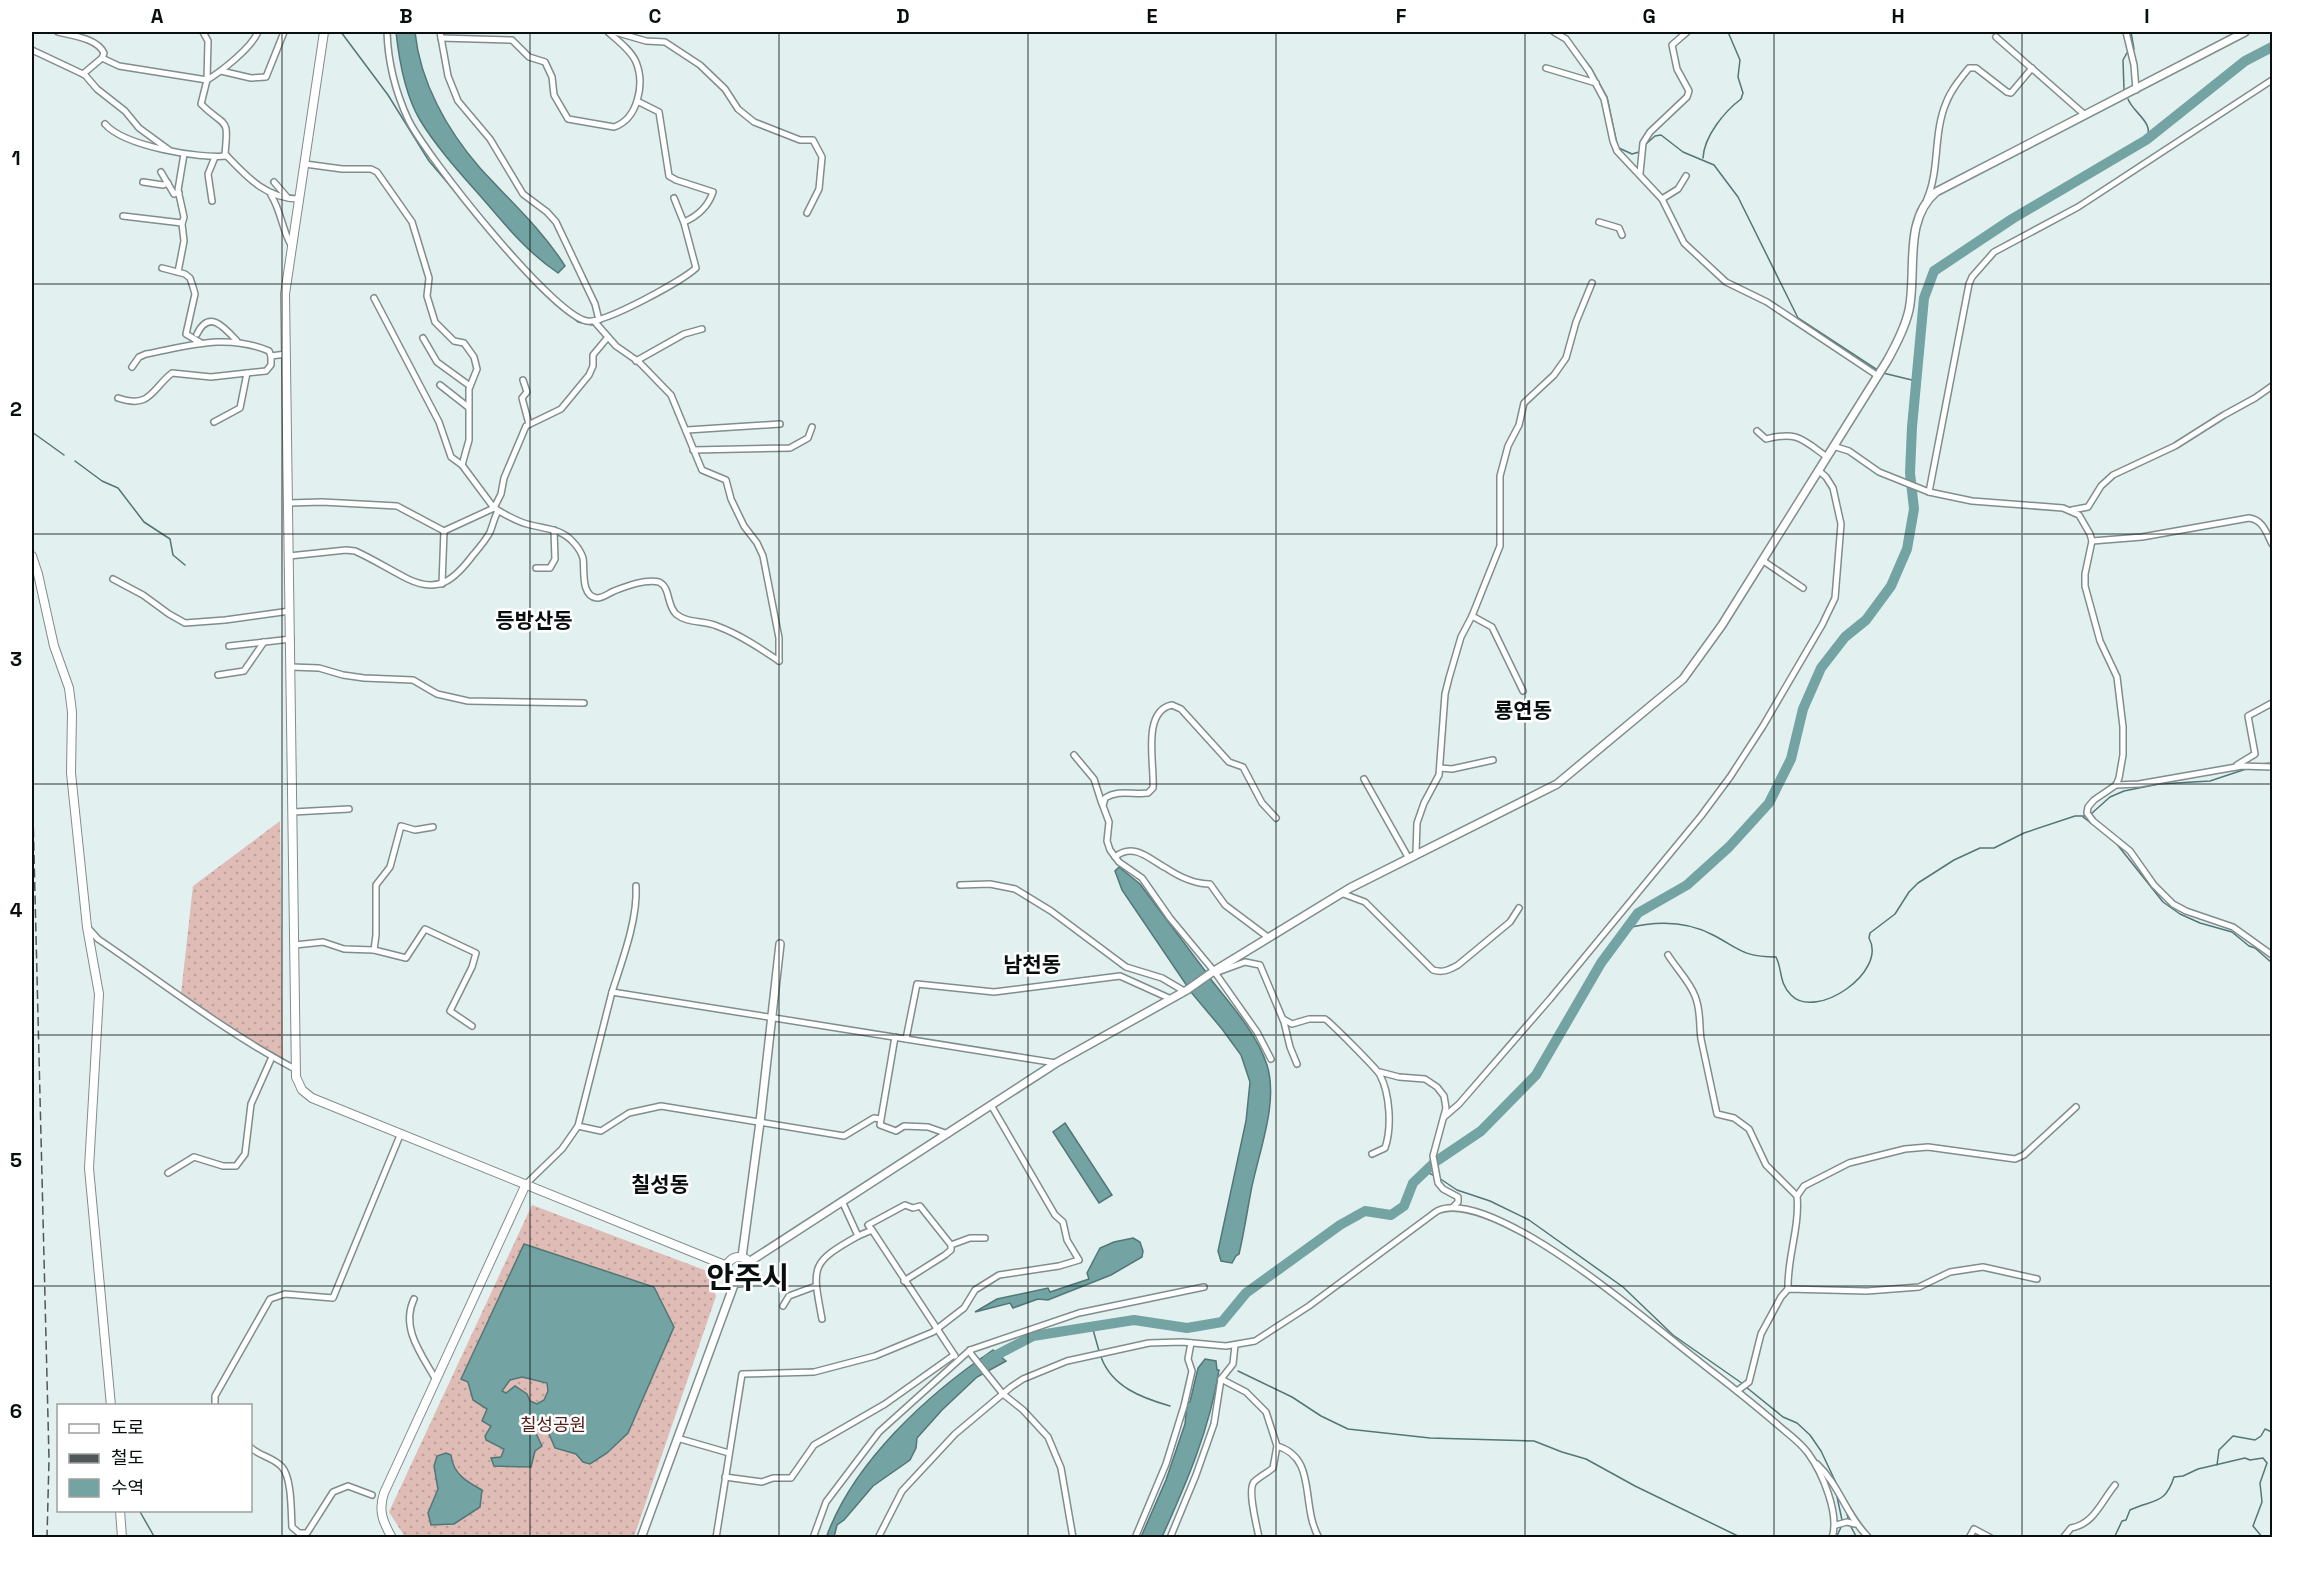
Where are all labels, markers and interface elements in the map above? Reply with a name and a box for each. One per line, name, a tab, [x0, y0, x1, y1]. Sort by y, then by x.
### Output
text: A	[151, 3, 164, 29]
text: B	[399, 3, 413, 29]
text: C	[649, 3, 662, 29]
text: D	[896, 3, 910, 29]
text: E	[1146, 3, 1158, 29]
text: F	[1396, 3, 1407, 29]
text: G	[1642, 3, 1656, 29]
text: H	[1891, 3, 1905, 29]
text: I	[2144, 3, 2150, 29]
text: 1	[11, 145, 21, 171]
text: 2	[10, 396, 22, 422]
district label: 등방산동	[495, 607, 573, 634]
text: 3	[10, 646, 22, 672]
district label: 룡연동	[1494, 697, 1552, 724]
text: 4	[10, 897, 23, 923]
district label: 남천동	[1003, 951, 1061, 978]
text: 5	[10, 1147, 22, 1173]
district label: 칠성동	[631, 1171, 689, 1198]
district label: 안주시	[707, 1258, 789, 1297]
text: 6	[10, 1398, 22, 1424]
legend	[57, 1404, 252, 1512]
park label: 칠성공원	[520, 1413, 586, 1436]
text: 도로	[111, 1416, 144, 1439]
text: 철도	[111, 1446, 144, 1469]
text: 수역	[111, 1476, 144, 1499]

